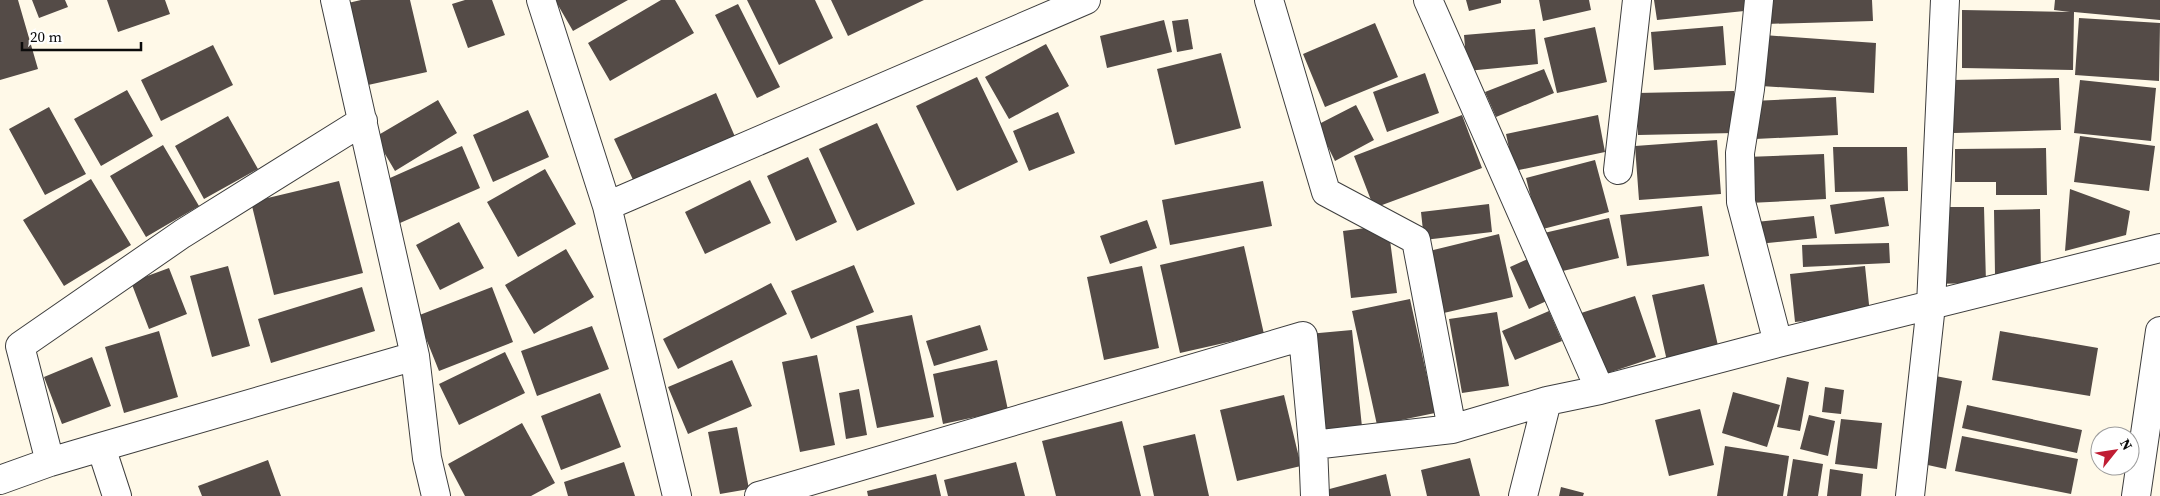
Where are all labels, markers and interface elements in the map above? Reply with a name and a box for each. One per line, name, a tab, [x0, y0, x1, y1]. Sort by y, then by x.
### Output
scale bar	[22, 20, 141, 52]
text: 20 m	[30, 26, 62, 47]
north arrow	[2090, 426, 2140, 476]
text: N	[2115, 435, 2137, 454]

